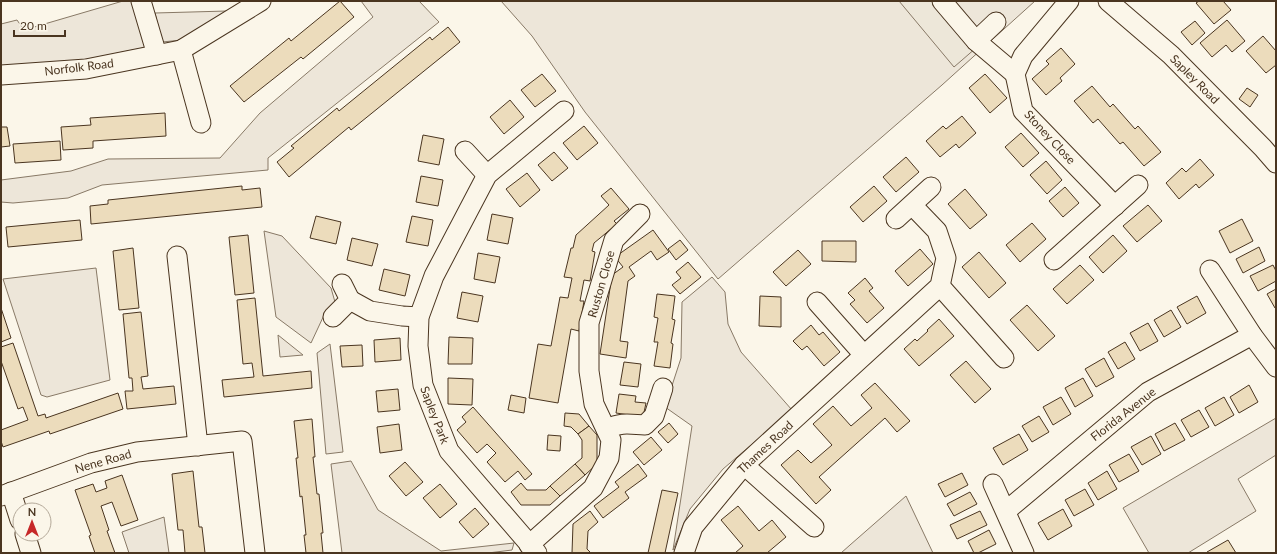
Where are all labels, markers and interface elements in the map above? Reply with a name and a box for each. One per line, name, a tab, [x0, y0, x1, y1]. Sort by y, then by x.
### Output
scale bar	[14, 12, 65, 38]
text: 20 m	[20, 18, 47, 33]
street label: Sapley Road	[1167, 51, 1223, 107]
street label: Norfolk Road	[44, 55, 114, 79]
street label: Stoney Close	[1021, 107, 1079, 167]
street label: Ruston Close	[584, 249, 618, 319]
street label: Sapley Park	[417, 384, 453, 447]
street label: Florida Avenue	[1087, 384, 1159, 444]
street label: Thames Road	[734, 417, 796, 477]
street label: Nene Road	[73, 446, 133, 476]
north arrow	[12, 502, 52, 542]
text: N	[28, 505, 36, 518]

